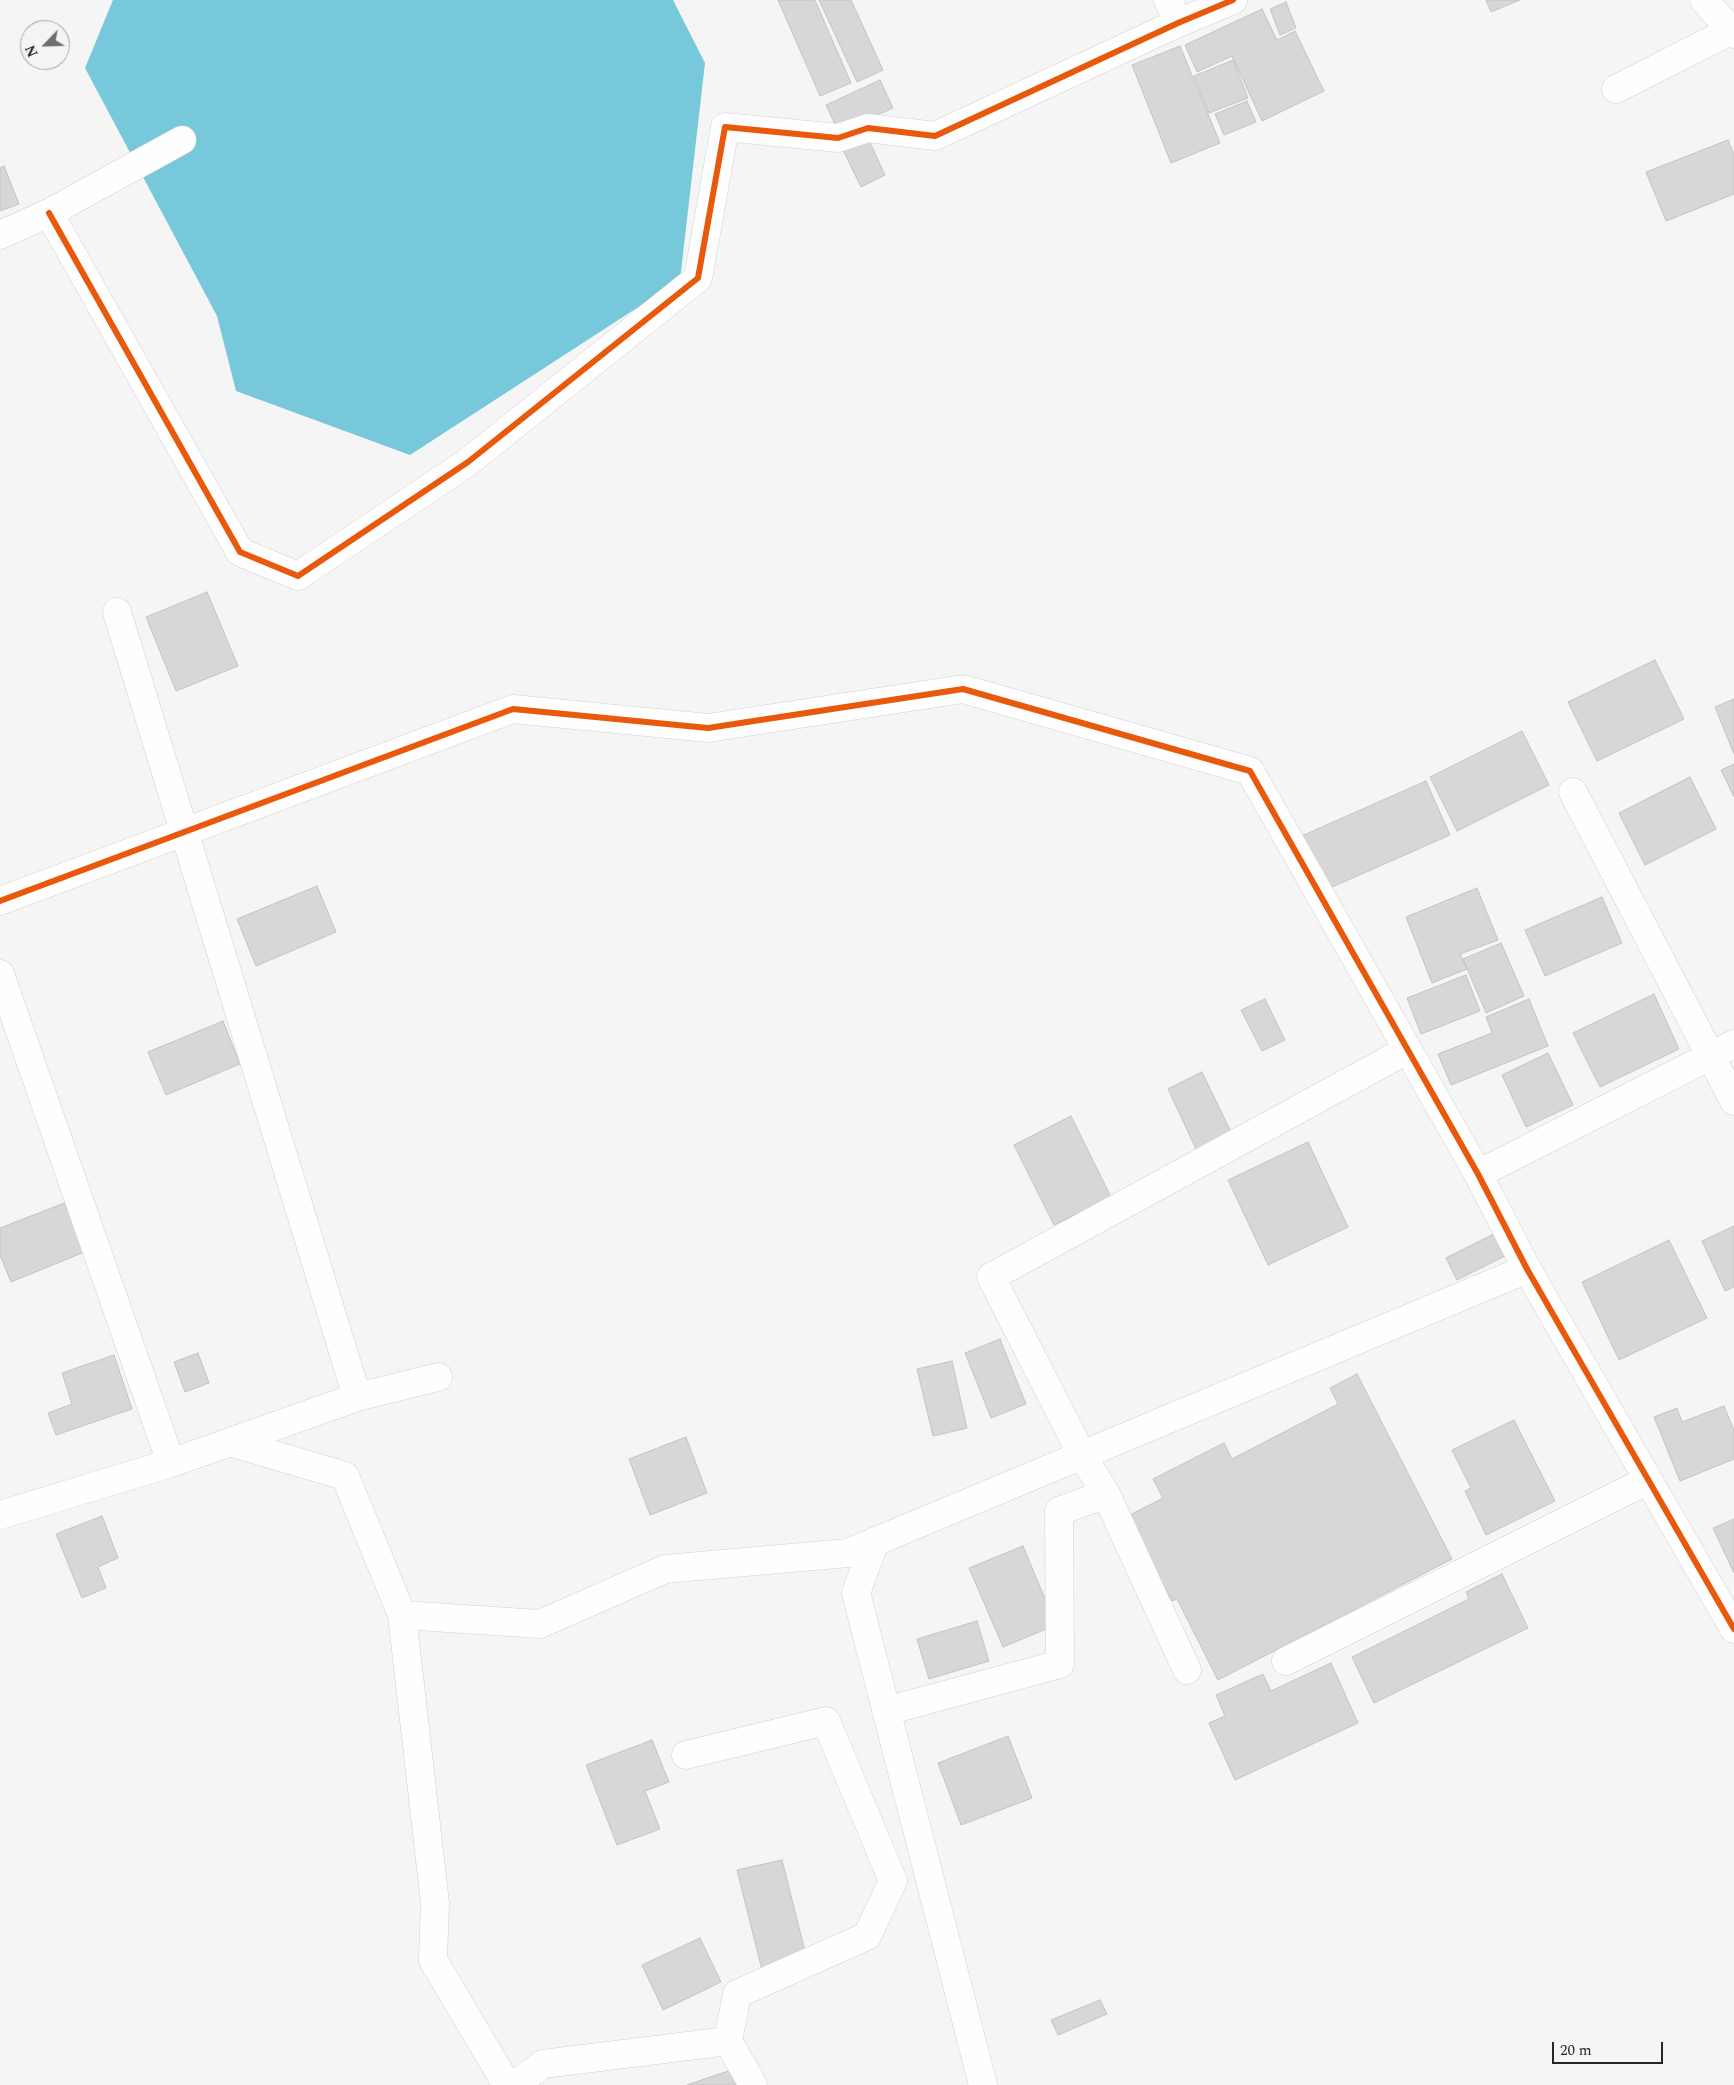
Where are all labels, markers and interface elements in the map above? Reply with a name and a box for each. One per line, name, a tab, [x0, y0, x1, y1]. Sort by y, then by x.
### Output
north arrow	[20, 20, 70, 70]
text: N	[20, 41, 44, 60]
scale bar	[1554, 2032, 1665, 2064]
text: 20 m	[1560, 2039, 1592, 2062]

